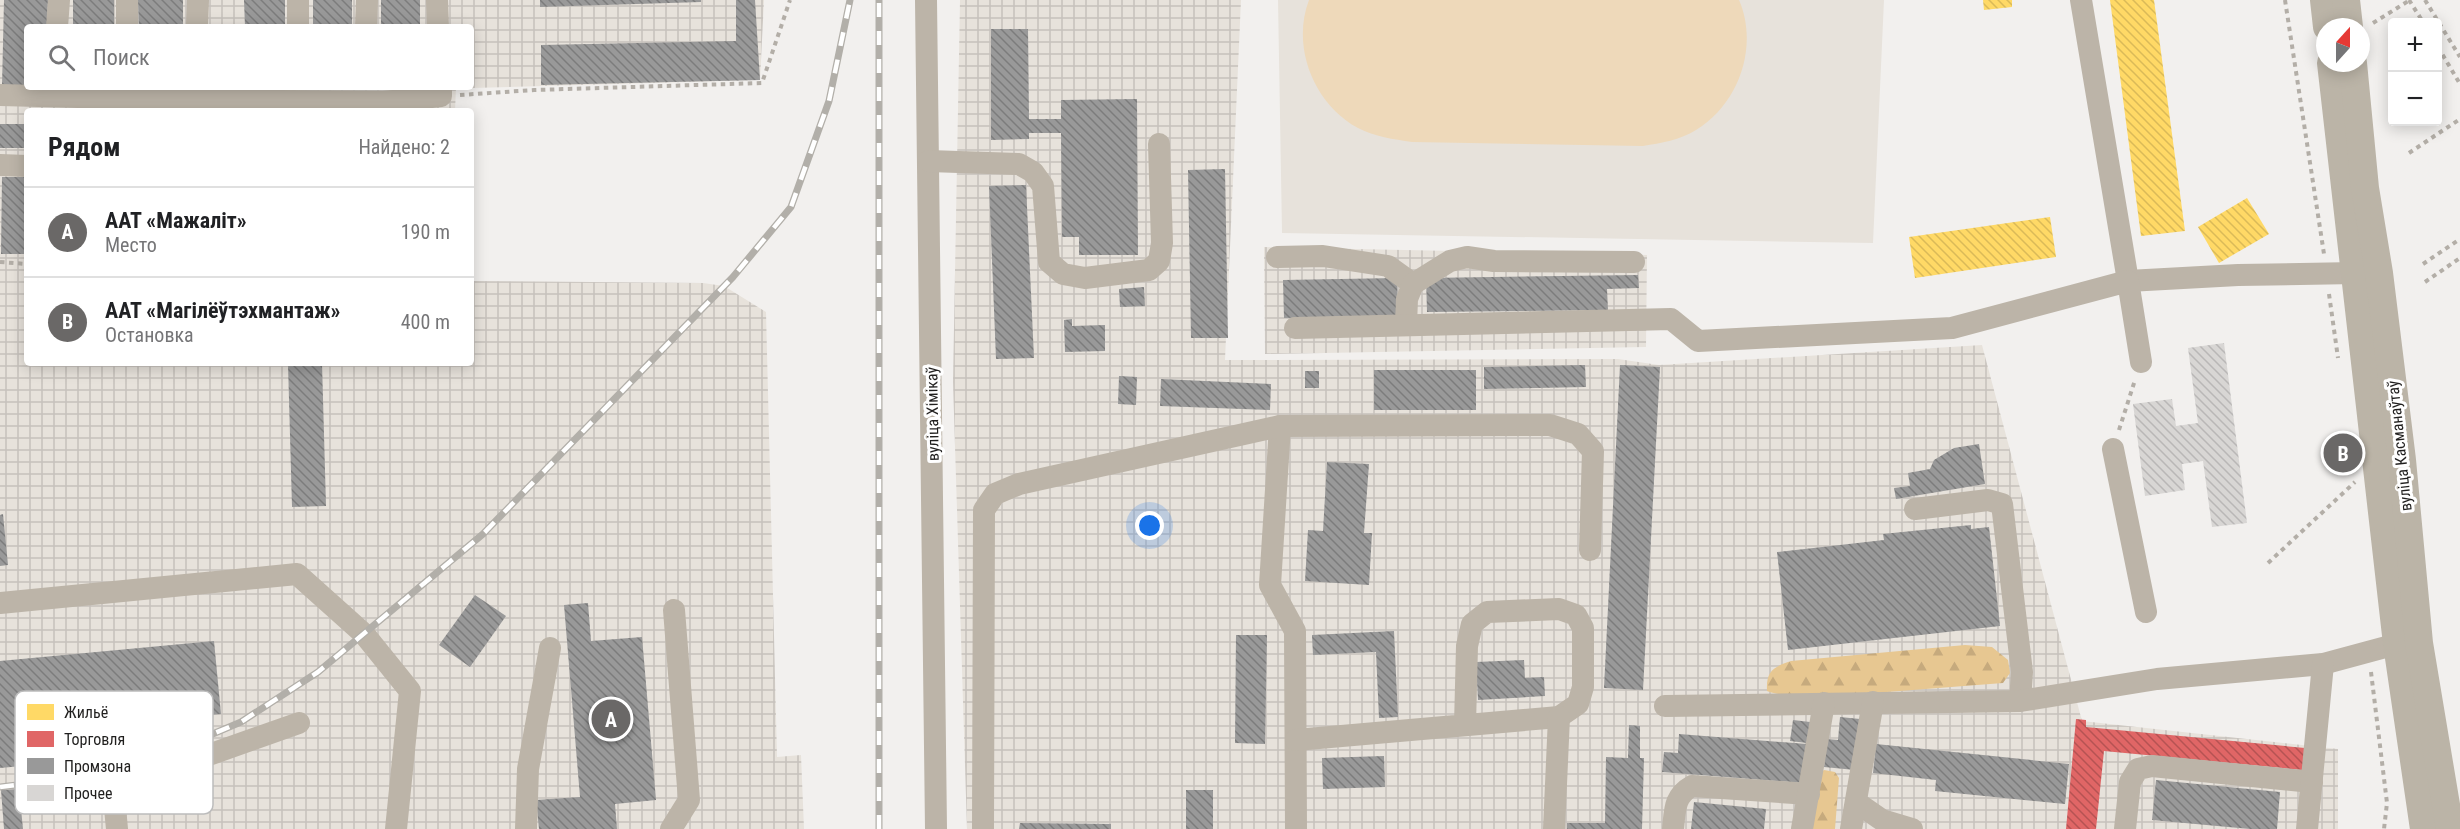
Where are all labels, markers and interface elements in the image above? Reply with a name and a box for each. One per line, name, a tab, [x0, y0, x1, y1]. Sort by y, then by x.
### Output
north arrow	[2316, 18, 2370, 72]
map controls	[2388, 18, 2442, 126]
button: +	[2388, 18, 2442, 72]
search box	[24, 24, 474, 90]
icon: search	[45, 41, 78, 74]
text: Поиск	[93, 45, 150, 70]
button: −	[2388, 72, 2442, 126]
text: Рядом	[48, 132, 120, 162]
text: Найдено: 2	[358, 135, 450, 159]
text: ААТ «Мажаліт»	[105, 208, 247, 233]
text: A	[62, 220, 73, 244]
text: 190 m	[401, 220, 450, 244]
text: Место	[105, 233, 157, 257]
text: ААТ «Магілёўтэхмантаж»	[105, 298, 340, 323]
text: B	[62, 310, 73, 334]
text: 400 m	[401, 310, 450, 334]
text: Остановка	[105, 323, 194, 347]
street label: вуліца Хімікаў	[922, 366, 943, 461]
street label: вуліца Касманаўтаў	[2383, 379, 2416, 512]
pin: B	[2324, 430, 2362, 476]
your location	[1135, 511, 1164, 540]
legend	[15, 691, 213, 814]
pin: A	[592, 696, 630, 742]
text: Жильё	[64, 703, 108, 722]
text: Торговля	[64, 730, 125, 749]
text: Промзона	[64, 757, 131, 776]
text: Прочее	[64, 784, 113, 803]

